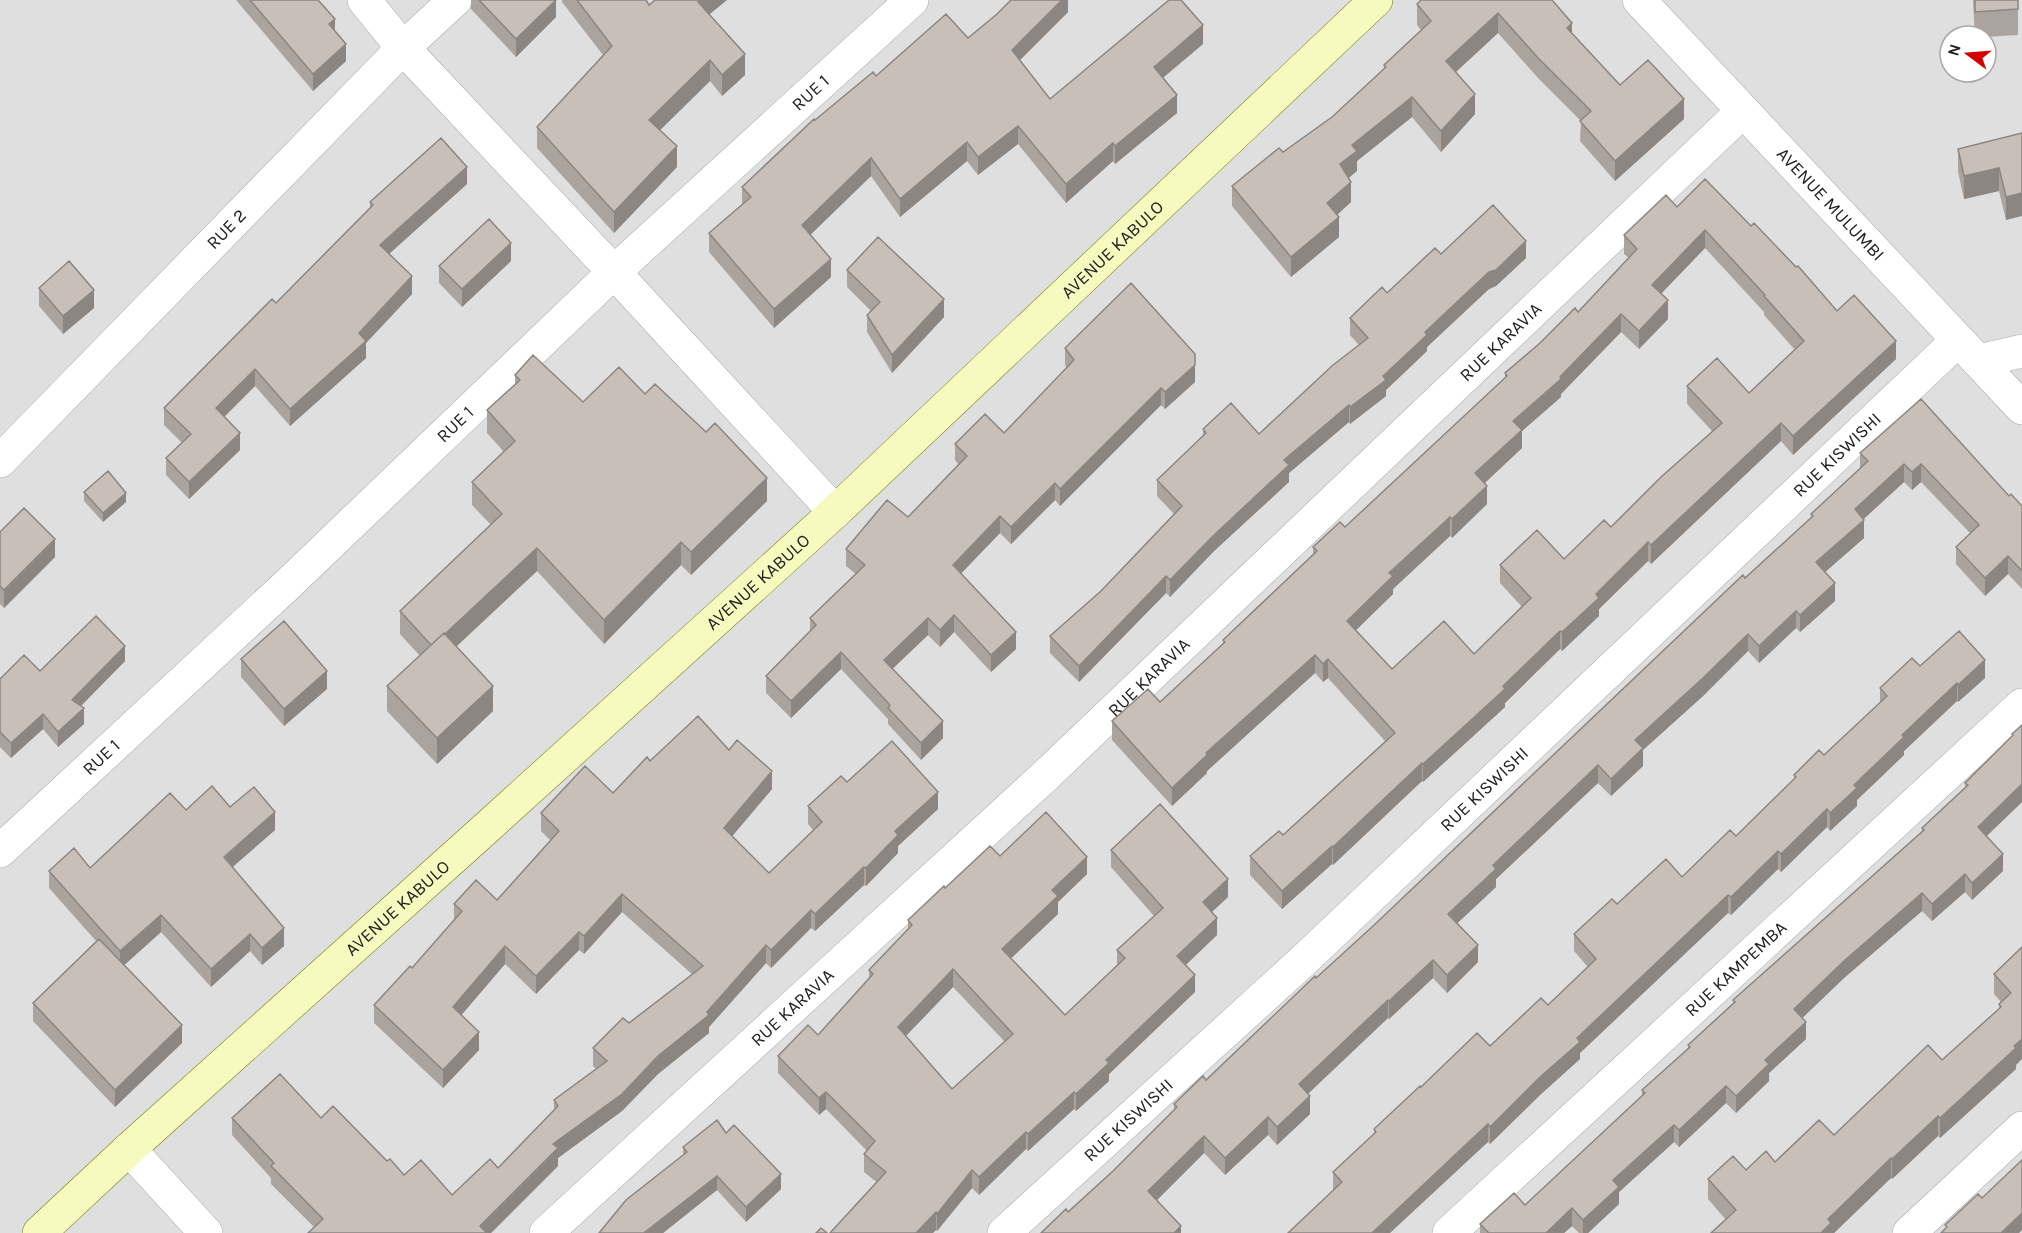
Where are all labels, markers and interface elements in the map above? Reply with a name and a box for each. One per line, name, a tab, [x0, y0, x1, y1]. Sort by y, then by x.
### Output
north arrow	[1938, 24, 1998, 84]
text: N	[1943, 42, 1965, 58]
street label: RUE 1	[787, 70, 834, 115]
street label: AVENUE MULUMBI	[1772, 143, 1889, 265]
street label: AVENUE KABULO	[1057, 196, 1168, 303]
street label: RUE 2	[202, 204, 251, 254]
street label: RUE KARAVIA	[1455, 298, 1546, 386]
street label: RUE 1	[432, 401, 478, 447]
street label: RUE KISWISHI	[1788, 408, 1886, 502]
street label: AVENUE KABULO	[701, 529, 815, 635]
street label: RUE KARAVIA	[1103, 633, 1194, 721]
street label: RUE 1	[78, 734, 125, 780]
street label: RUE KISWISHI	[1436, 742, 1533, 836]
street label: AVENUE KABULO	[341, 855, 454, 960]
street label: RUE KAMPEMBA	[1680, 916, 1791, 1021]
street label: RUE KARAVIA	[746, 964, 838, 1051]
street label: RUE KISWISHI	[1079, 1074, 1178, 1166]

